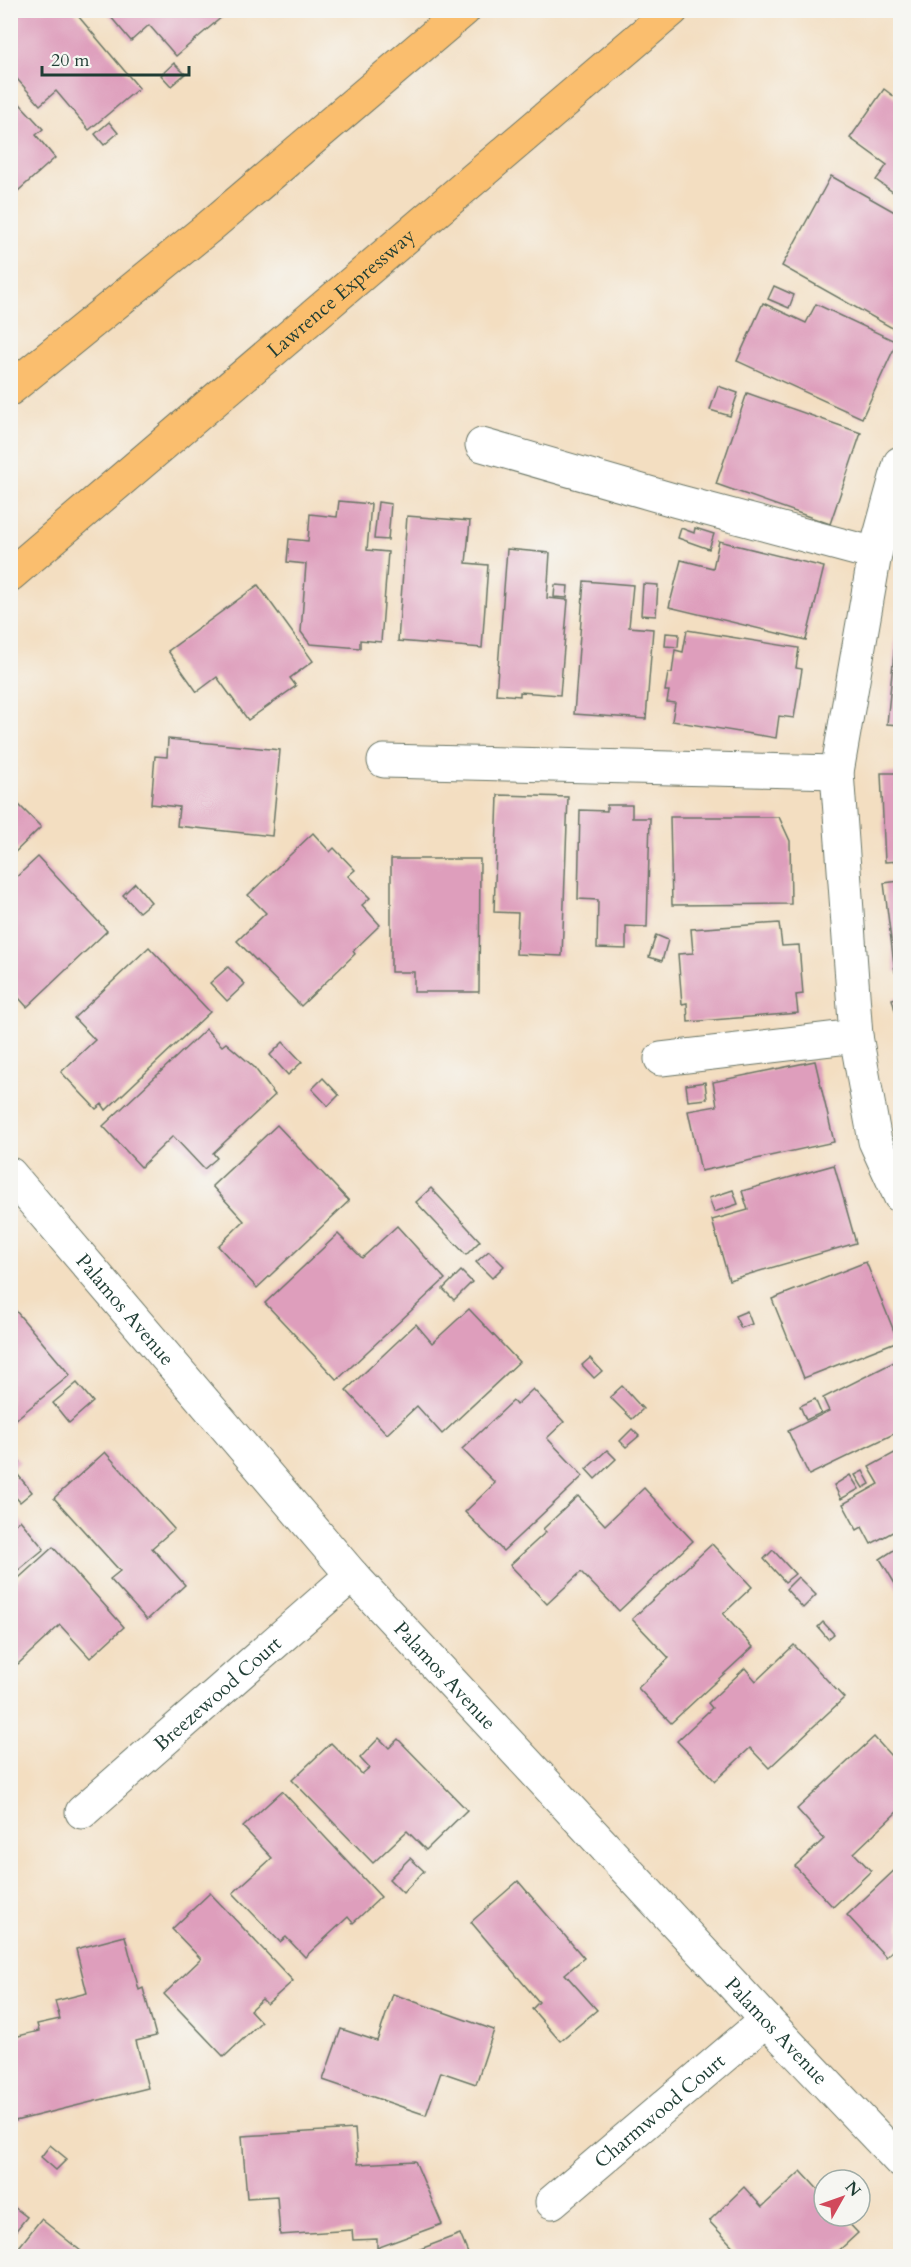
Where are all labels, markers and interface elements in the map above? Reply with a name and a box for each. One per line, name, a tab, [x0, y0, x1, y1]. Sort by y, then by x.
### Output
scale bar	[42, 39, 189, 77]
text: 20 m	[51, 48, 90, 73]
street label: Lawrence Expressway	[262, 222, 421, 364]
street label: Palamos Avenue	[70, 1248, 180, 1371]
street label: Palamos Avenue	[388, 1616, 502, 1736]
street label: Breezewood Court	[148, 1630, 288, 1757]
street label: Palamos Avenue	[719, 1971, 834, 2091]
street label: Charmwood Court	[589, 2047, 731, 2174]
north arrow	[812, 2168, 872, 2228]
text: N	[840, 2177, 866, 2201]

